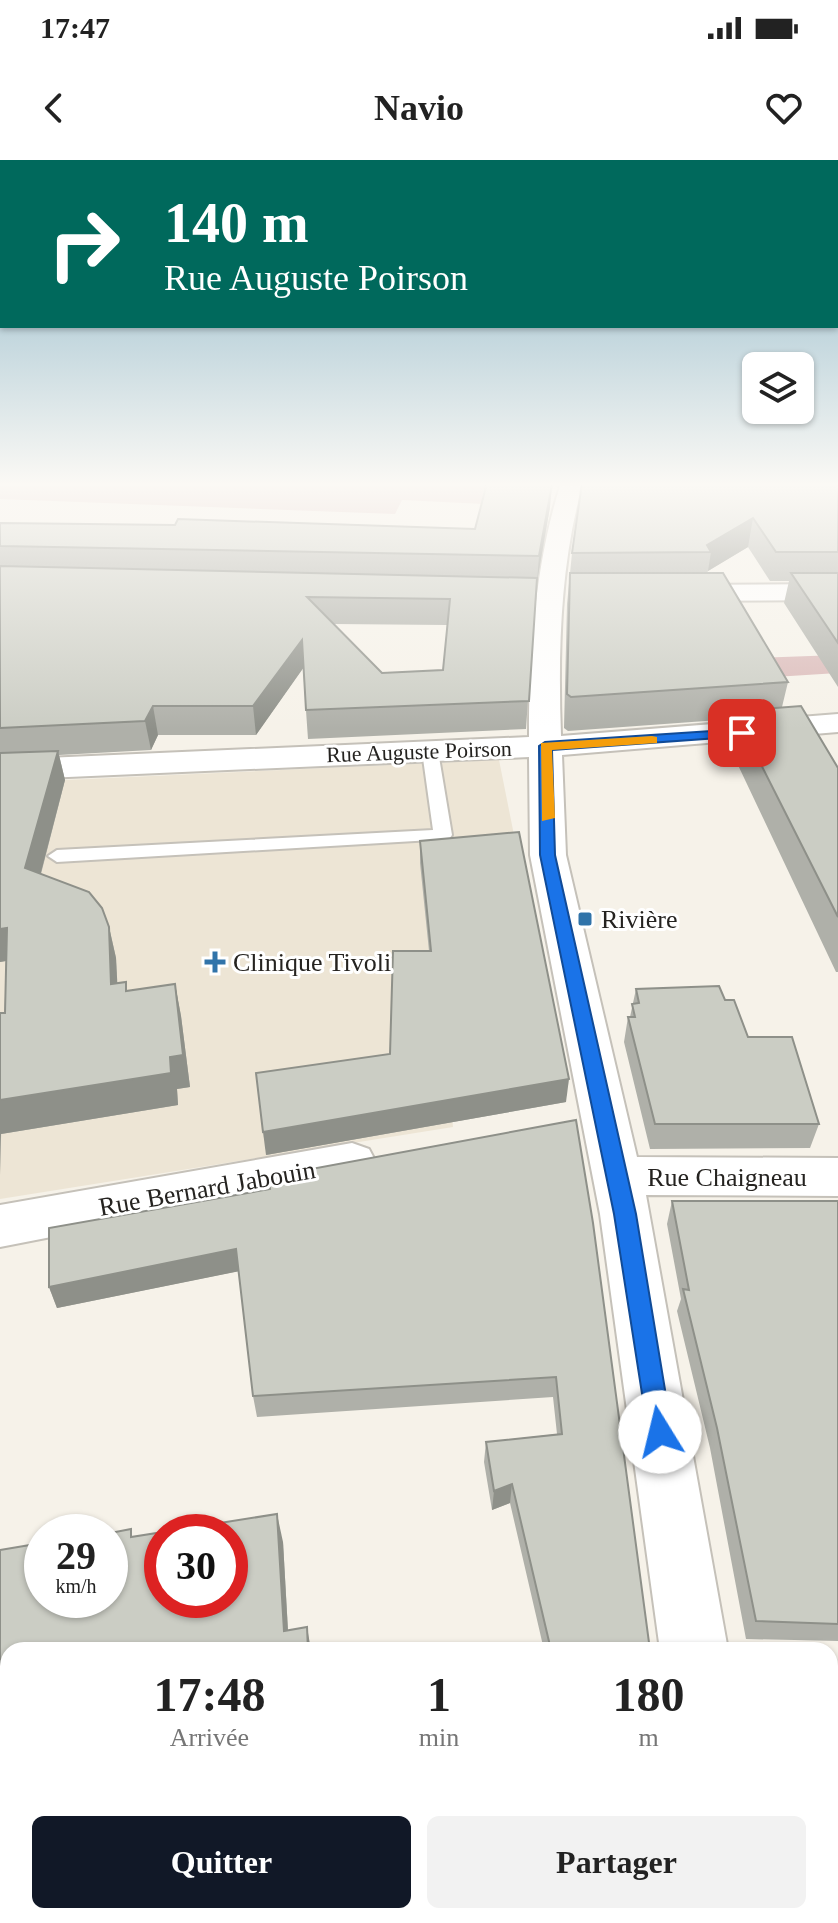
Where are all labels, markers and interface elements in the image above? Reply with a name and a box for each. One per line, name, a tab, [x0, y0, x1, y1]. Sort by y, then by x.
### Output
text: 17:47	[40, 11, 110, 44]
icon: back	[32, 86, 76, 130]
icon: heart	[762, 86, 806, 130]
text: Navio	[374, 88, 464, 128]
icon: right	[32, 192, 136, 296]
text: 140 m	[164, 192, 309, 254]
text: Rue Auguste Poirson	[164, 258, 468, 298]
map controls	[742, 352, 814, 424]
button: layers	[742, 352, 814, 424]
pin	[708, 699, 776, 767]
icon: arrive	[720, 711, 764, 755]
street label: Rue Auguste Poirson	[326, 736, 512, 767]
place label: Rivière	[601, 905, 678, 934]
marker: Rivière	[576, 910, 594, 928]
place label: Clinique Tivoli	[233, 948, 391, 977]
marker: Clinique Tivoli	[204, 951, 226, 973]
street label: Rue Bernard Jabouin	[96, 1155, 318, 1222]
street label: Rue Chaigneau	[647, 1163, 807, 1192]
position arrow	[618, 1390, 702, 1474]
speed limit sign: 30	[144, 1514, 248, 1618]
text: 29	[56, 1533, 96, 1578]
text: km/h	[55, 1575, 97, 1597]
text: 17:48	[153, 1668, 265, 1721]
text: 1	[427, 1668, 451, 1721]
text: 180	[613, 1668, 685, 1721]
text: Arrivée	[170, 1723, 249, 1752]
text: min	[419, 1723, 459, 1752]
text: m	[638, 1723, 659, 1752]
button: Quitter	[32, 1816, 411, 1908]
button: Partager	[427, 1816, 806, 1908]

